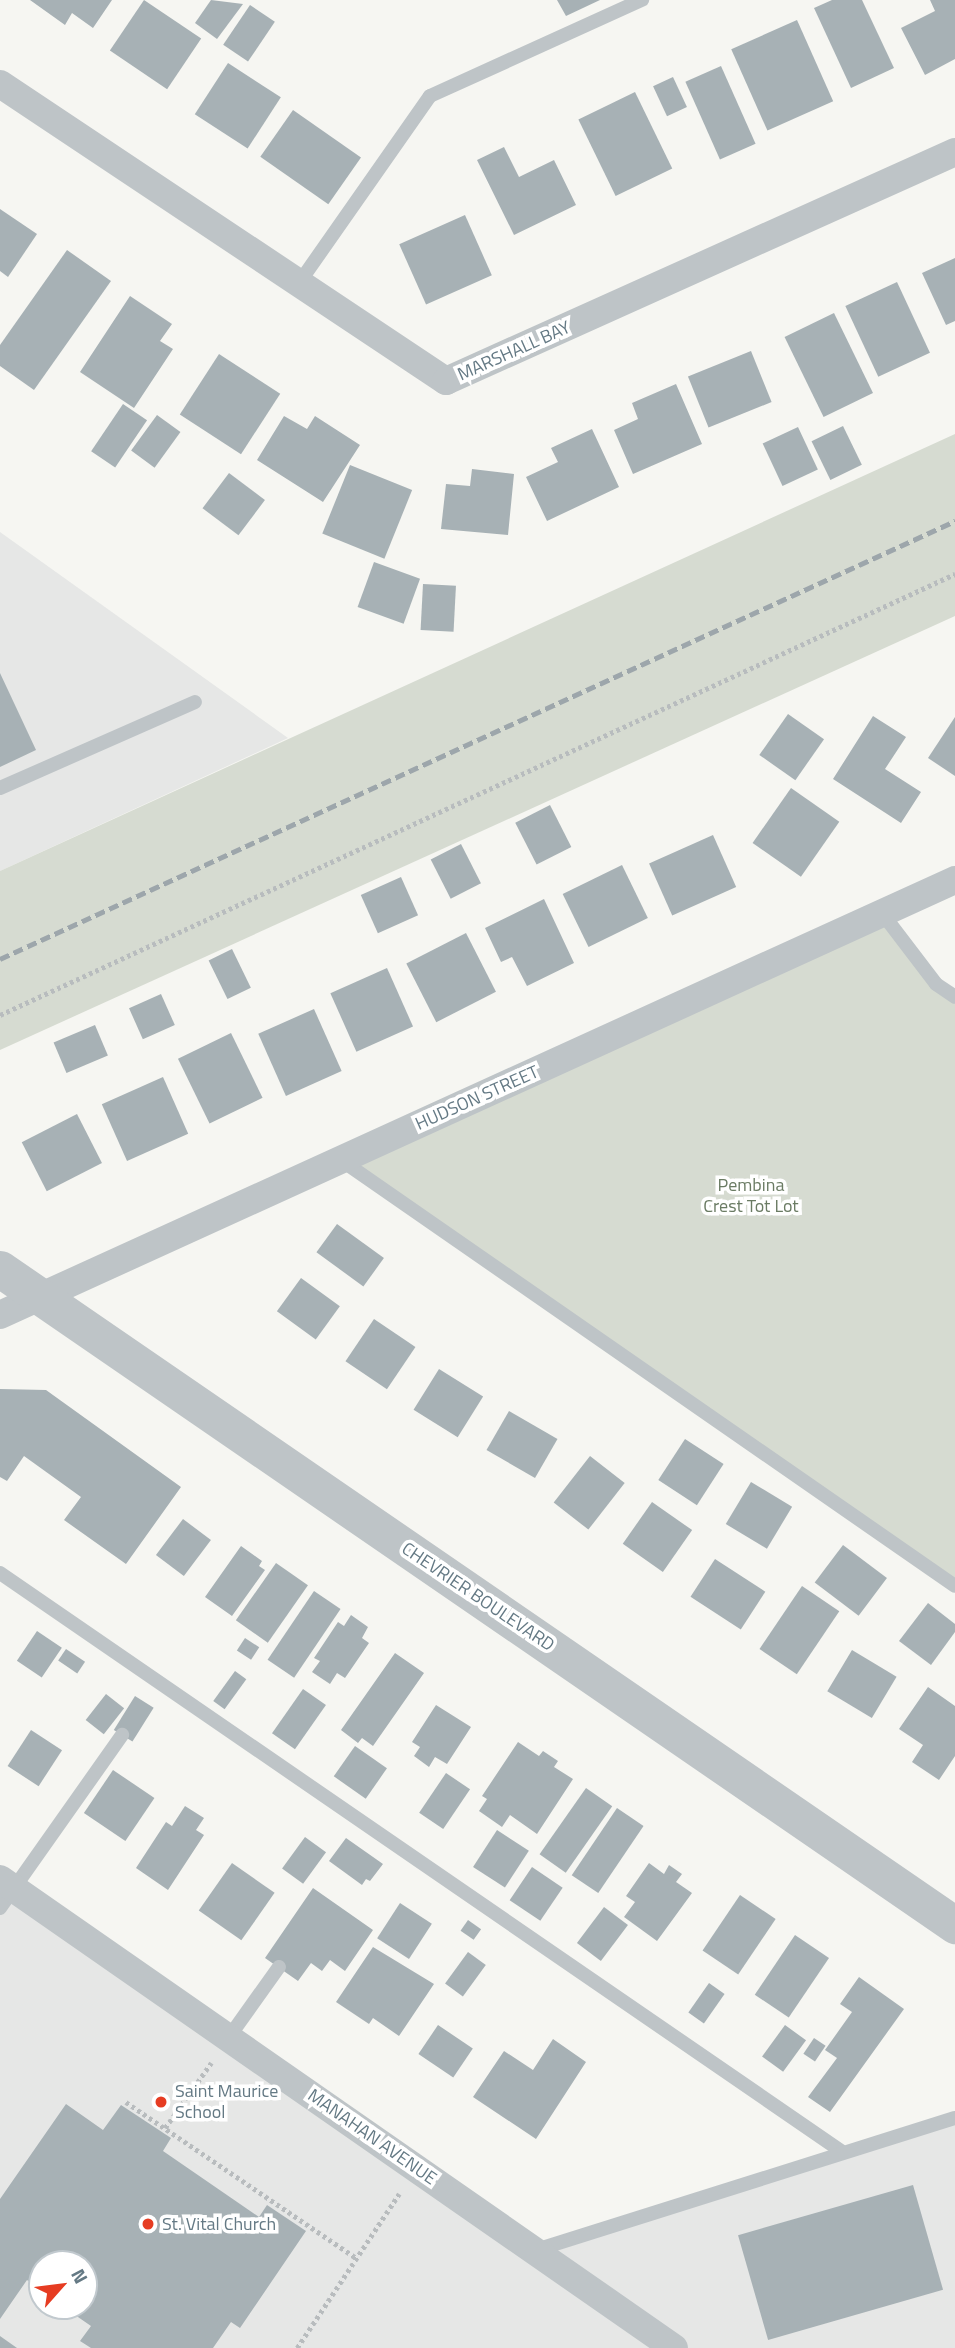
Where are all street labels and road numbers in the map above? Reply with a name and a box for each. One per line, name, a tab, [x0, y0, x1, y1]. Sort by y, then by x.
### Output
street label: MARSHALL BAY	[454, 316, 574, 386]
street label: HUDSON STREET	[412, 1061, 542, 1135]
street label: CHEVRIER BOULEVARD	[398, 1538, 558, 1656]
street label: MANAHAN AVENUE	[304, 2085, 440, 2189]

